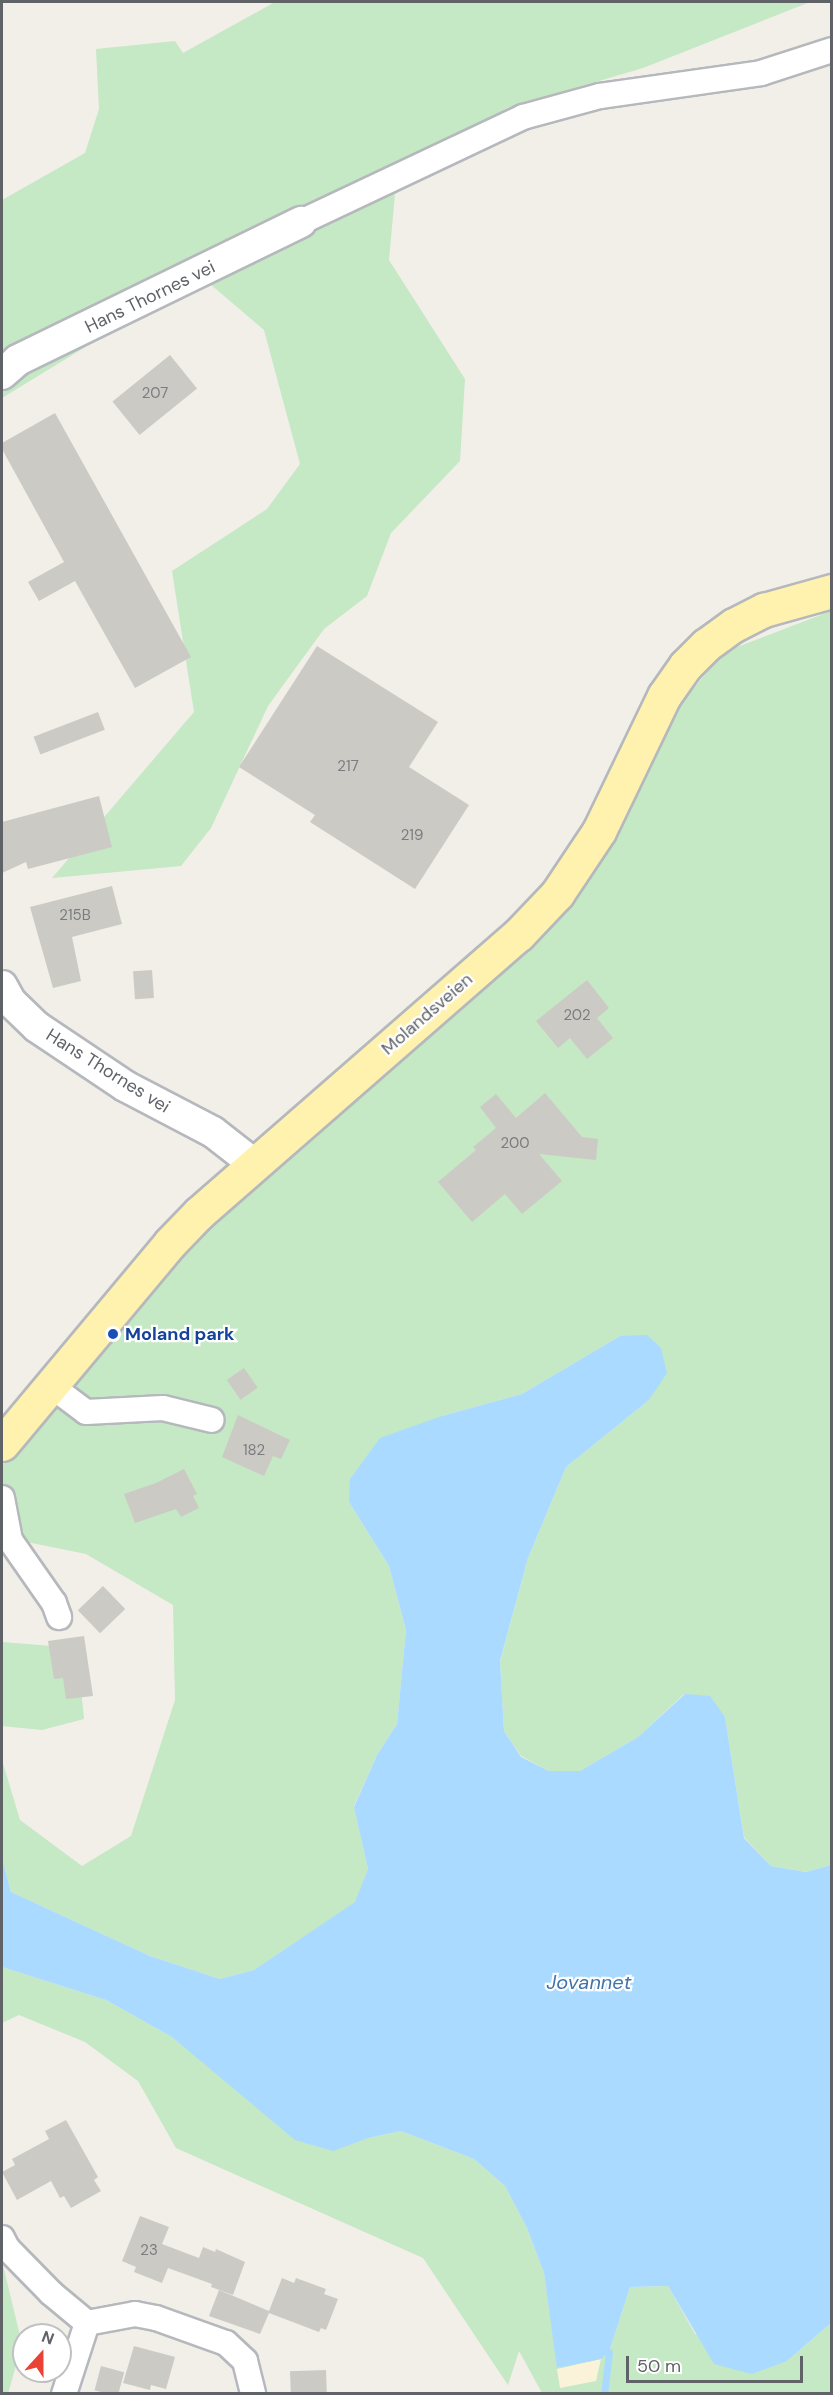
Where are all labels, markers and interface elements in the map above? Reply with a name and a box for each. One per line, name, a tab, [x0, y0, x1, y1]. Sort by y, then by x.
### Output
street label: Hans Thornes vei	[81, 256, 219, 338]
house number: 207	[142, 385, 168, 403]
house number: 217	[337, 758, 359, 776]
house number: 219	[401, 827, 423, 845]
house number: 215B	[59, 907, 91, 925]
street label: Molandsveien	[377, 968, 477, 1060]
house number: 202	[563, 1007, 591, 1025]
street label: Hans Thornes vei	[42, 1024, 174, 1118]
house number: 200	[500, 1135, 530, 1153]
place label: Moland park	[125, 1323, 235, 1345]
marker: Moland park	[106, 1327, 120, 1341]
house number: 182	[243, 1442, 265, 1460]
water label: Jovannet	[547, 1970, 631, 1994]
house number: 23	[140, 2242, 158, 2260]
north arrow	[12, 2323, 72, 2383]
text: N	[39, 2326, 57, 2349]
scale bar	[629, 2344, 806, 2382]
text: 50 m	[637, 2354, 681, 2378]

